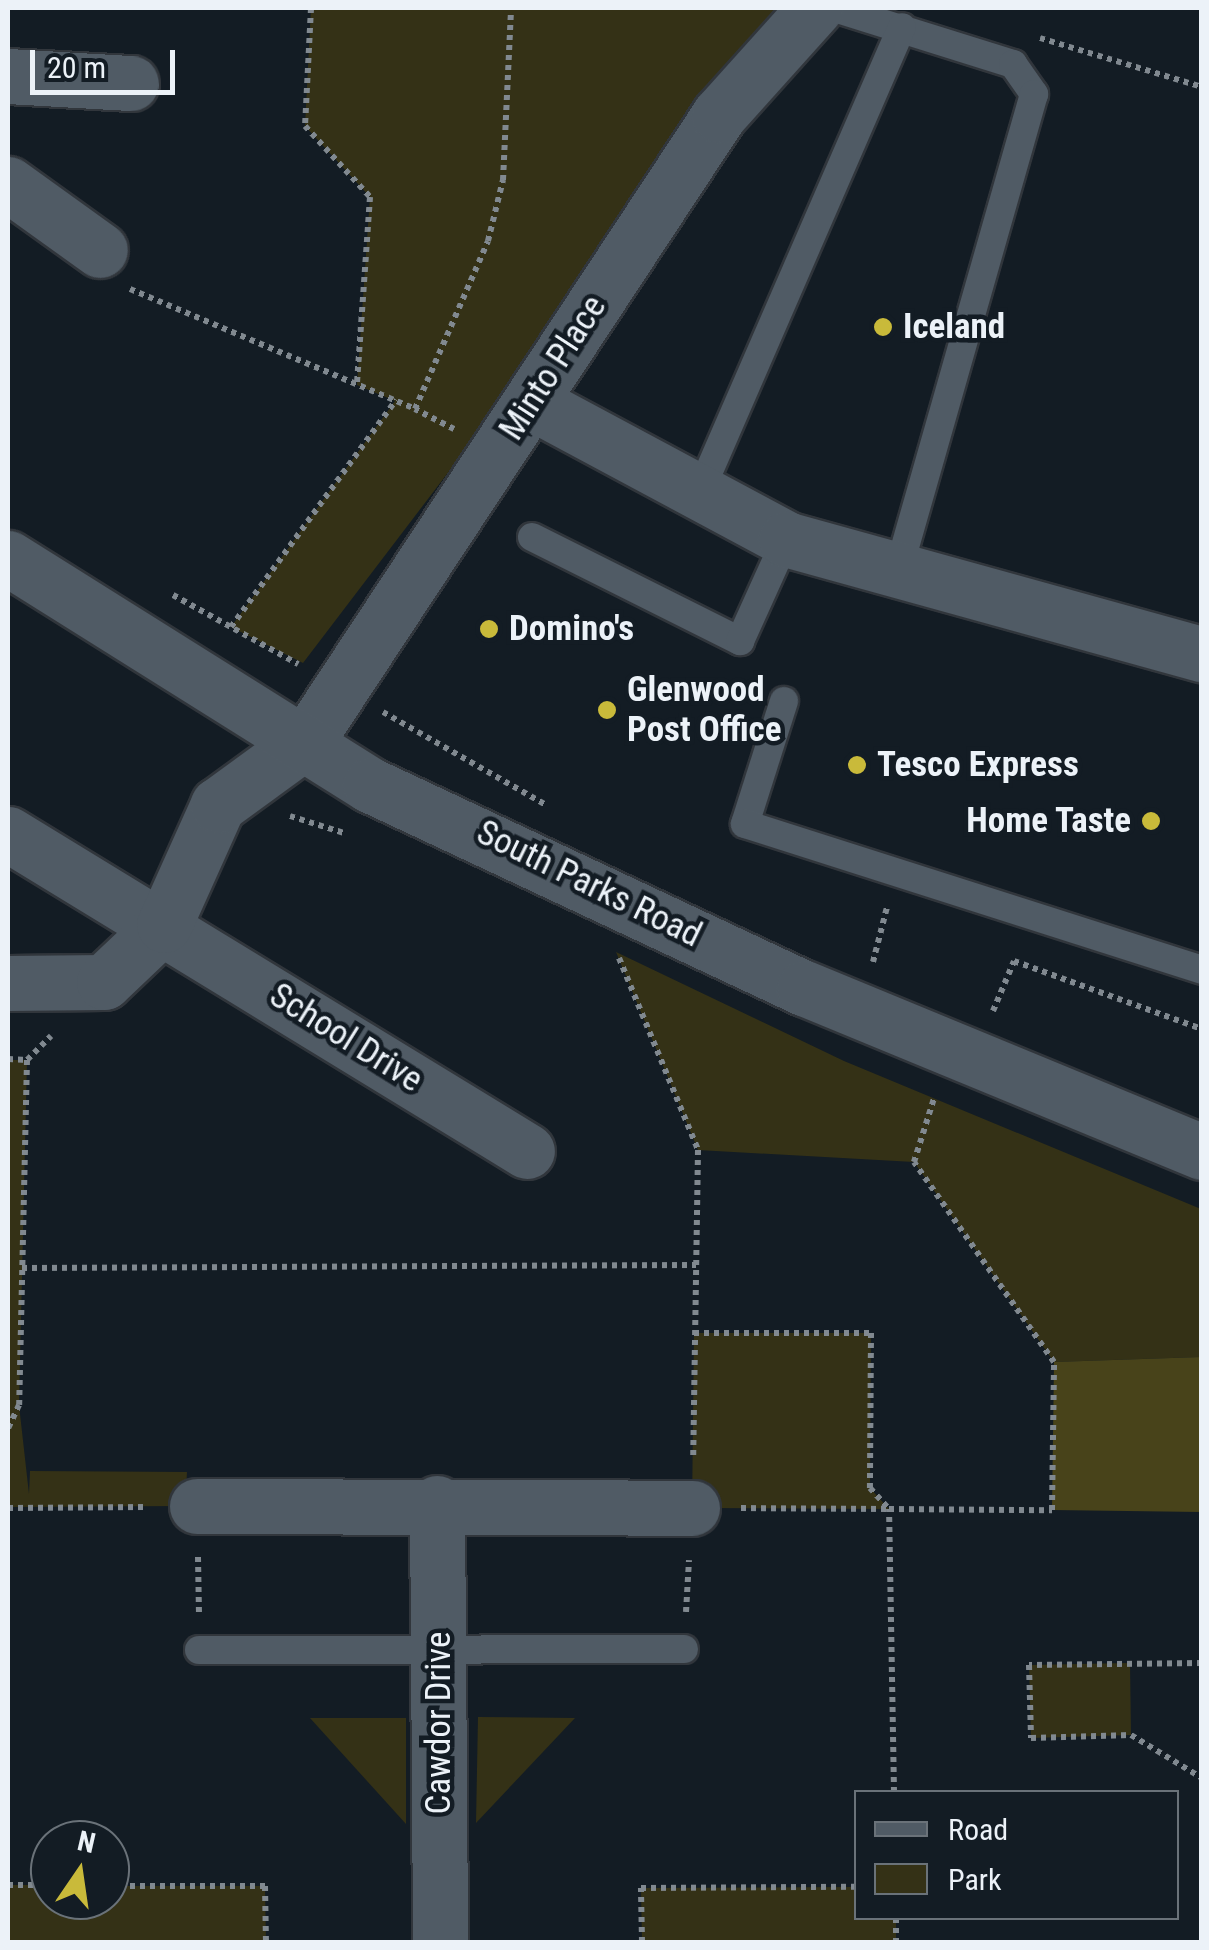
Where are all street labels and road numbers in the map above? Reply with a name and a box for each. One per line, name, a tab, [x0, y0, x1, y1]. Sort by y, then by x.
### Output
street label: Minto Place	[491, 288, 615, 448]
street label: South Parks Road	[470, 812, 708, 956]
street label: School Drive	[262, 975, 430, 1101]
street label: Cawdor Drive	[418, 1632, 460, 1814]

